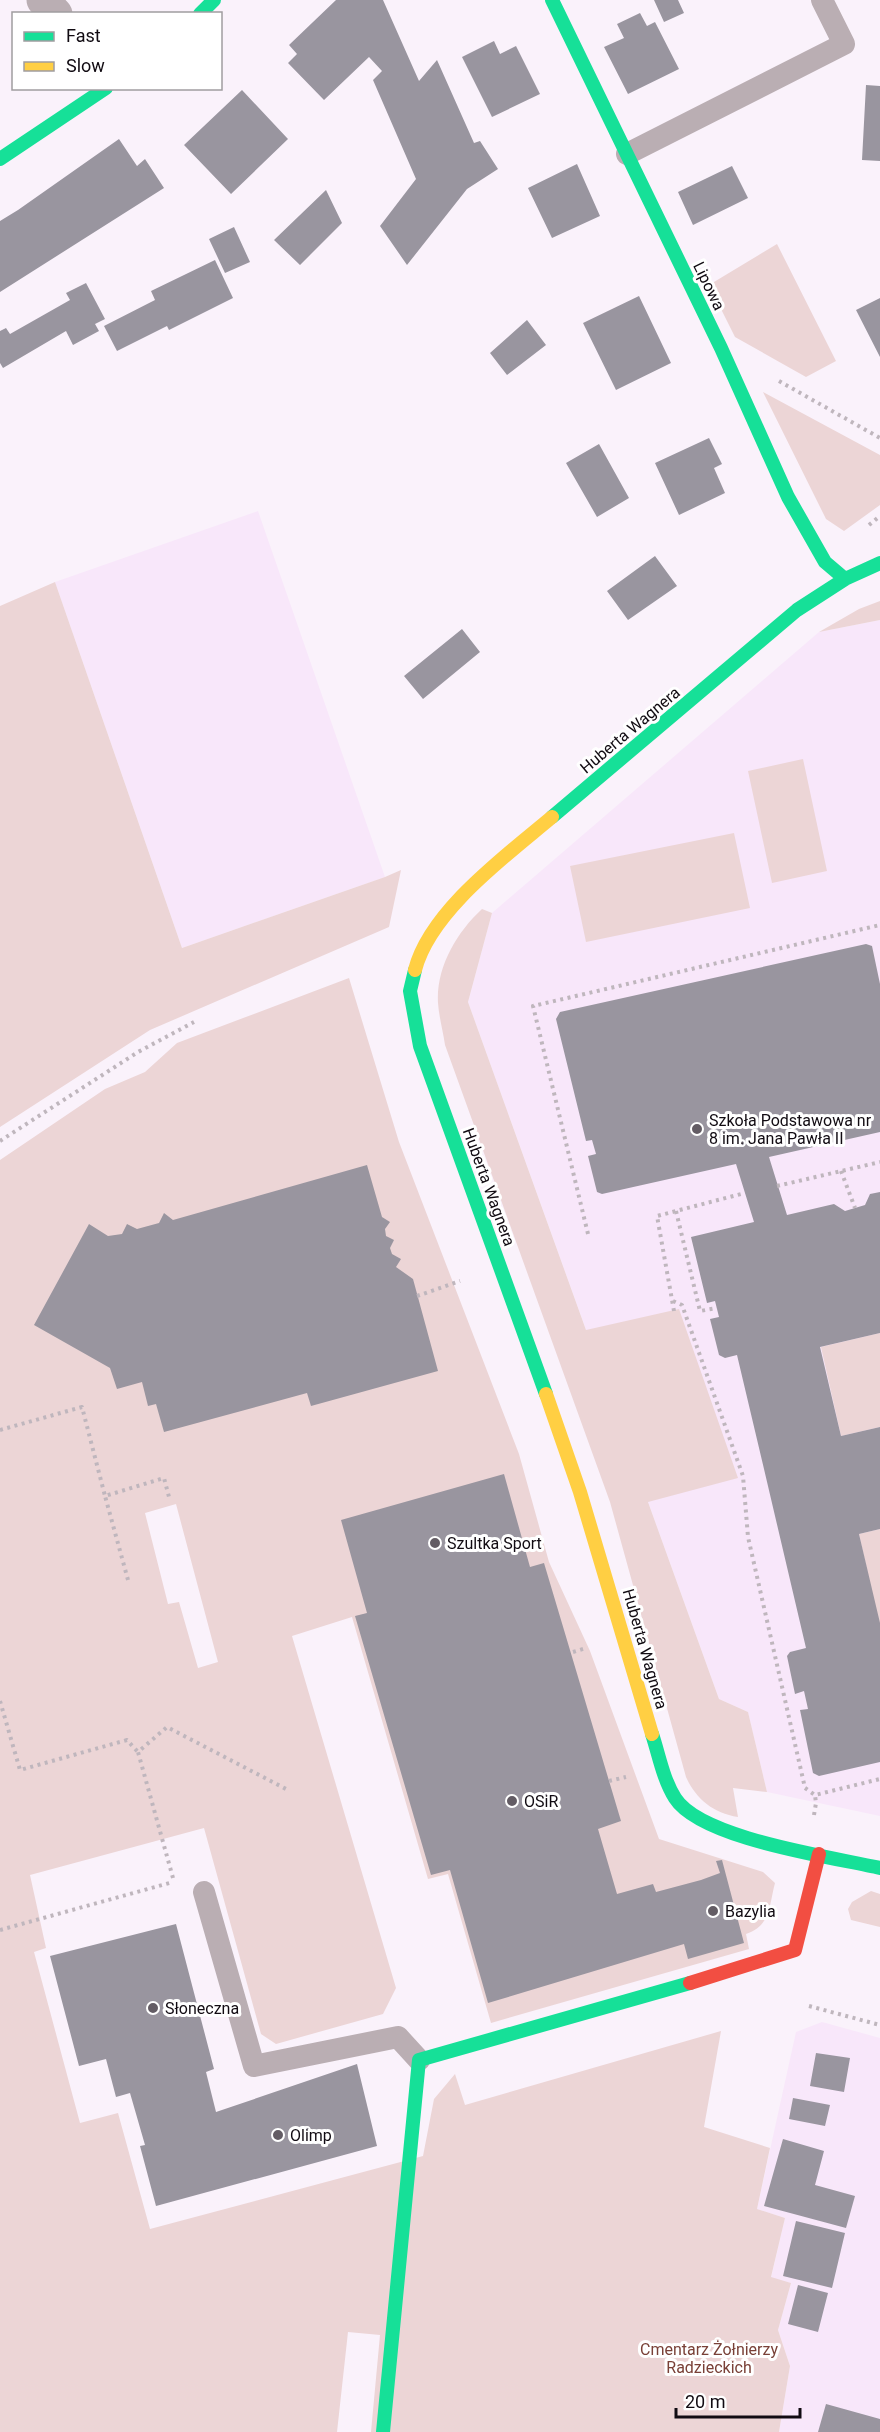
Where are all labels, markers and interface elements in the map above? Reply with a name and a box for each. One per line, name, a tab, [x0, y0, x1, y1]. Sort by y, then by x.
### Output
legend	[12, 12, 222, 90]
text: Fast	[66, 25, 101, 46]
text: Slow	[66, 55, 105, 76]
street label: Lipowa	[689, 259, 729, 313]
street label: Huberta Wagnera	[576, 683, 684, 777]
place label: Szkoła Podstawowa nr 8 im. Jana Pawła II	[709, 1111, 872, 1148]
marker: Szkoła Podstawowa nr 8 im. Jana Pawła II	[690, 1122, 704, 1136]
street label: Huberta Wagnera	[459, 1125, 519, 1249]
place label: Szultka Sport	[447, 1534, 542, 1553]
marker: Szultka Sport	[428, 1536, 442, 1550]
street label: Huberta Wagnera	[619, 1587, 671, 1711]
place label: OSiR	[524, 1792, 558, 1811]
marker: OSiR	[505, 1794, 519, 1808]
place label: Bazylia	[725, 1902, 776, 1921]
marker: Bazylia	[706, 1904, 720, 1918]
place label: Słoneczna	[165, 1999, 239, 2018]
marker: Słoneczna	[146, 2001, 160, 2015]
place label: Olimp	[290, 2126, 332, 2145]
marker: Olimp	[271, 2128, 285, 2142]
park label: Cmentarz Żołnierzy Radzieckich	[640, 2340, 778, 2377]
scale bar	[676, 2381, 800, 2419]
text: 20 m	[685, 2391, 725, 2412]

